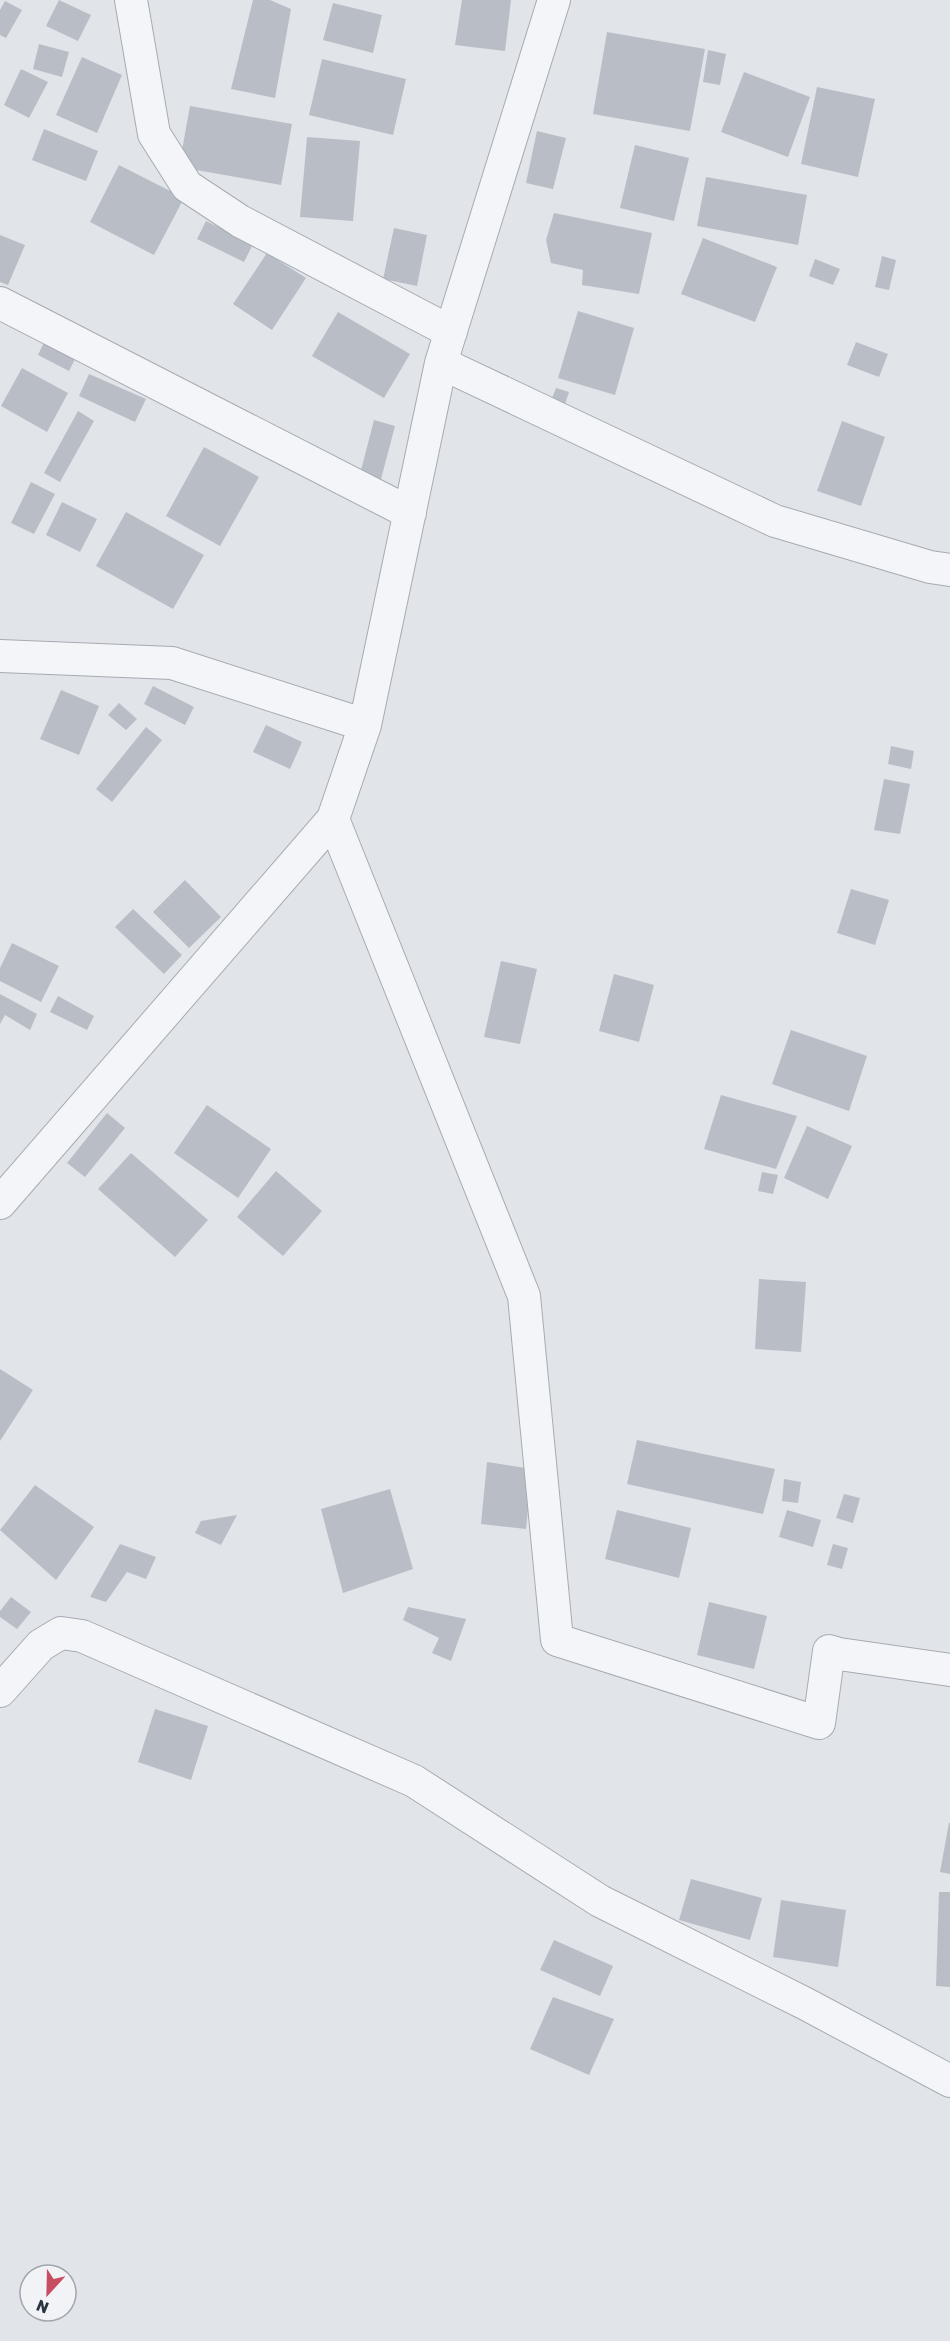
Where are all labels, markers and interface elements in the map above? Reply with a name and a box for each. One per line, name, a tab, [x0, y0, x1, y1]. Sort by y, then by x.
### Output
north arrow	[18, 2263, 78, 2323]
text: N	[34, 2295, 51, 2317]

